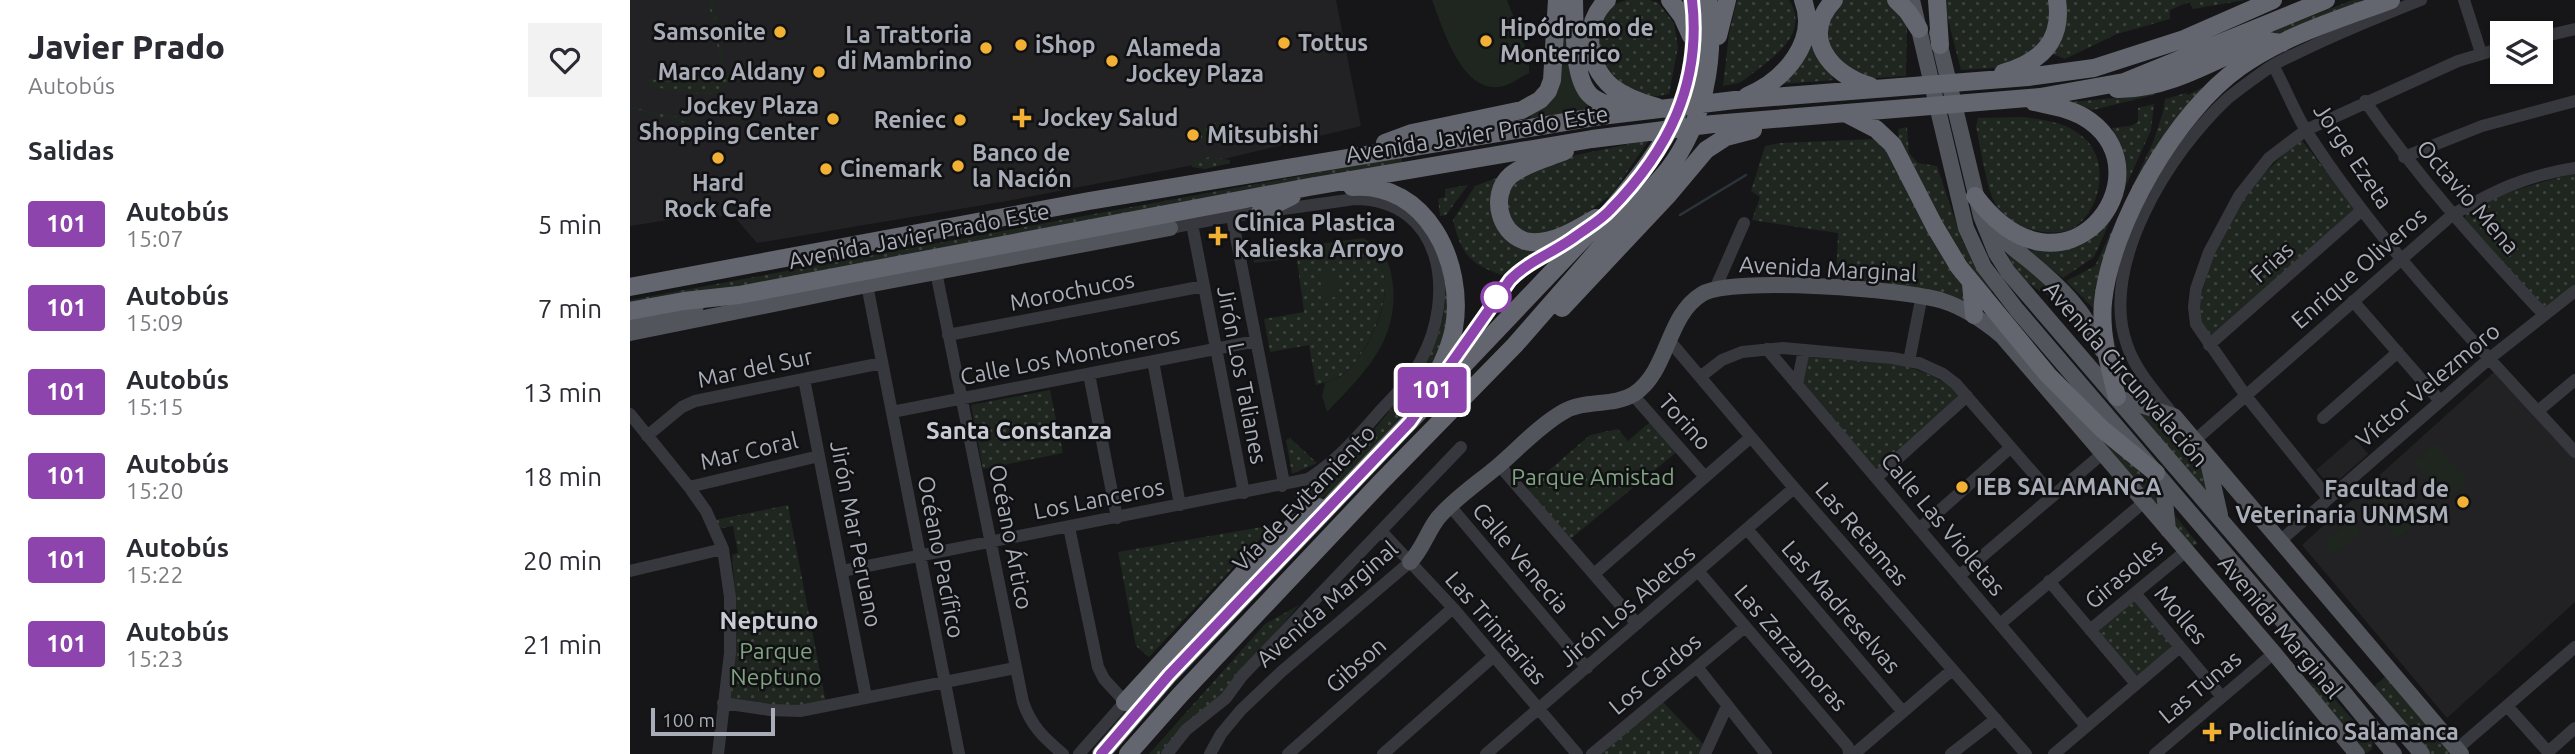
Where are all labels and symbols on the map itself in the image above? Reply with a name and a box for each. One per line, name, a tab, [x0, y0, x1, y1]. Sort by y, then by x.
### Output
place label: Hipódromo de Monterrico	[1500, 15, 1654, 66]
place label: Samsonite	[653, 19, 766, 44]
place label: La Trattoria di Mambrino	[837, 22, 972, 73]
marker: Samsonite	[772, 24, 788, 40]
place label: Tottus	[1298, 30, 1368, 55]
place label: iShop	[1035, 32, 1096, 57]
marker: Hipódromo de Monterrico	[1478, 33, 1494, 49]
place label: Alameda Jockey Plaza	[1126, 35, 1264, 86]
marker: Tottus	[1276, 35, 1292, 51]
marker: iShop	[1013, 37, 1029, 53]
marker: La Trattoria di Mambrino	[978, 40, 994, 56]
marker: Alameda Jockey Plaza	[1104, 53, 1120, 69]
place label: Marco Aldany	[658, 59, 805, 84]
marker: Marco Aldany	[811, 64, 827, 80]
place label: Jockey Plaza Shopping Center	[639, 93, 820, 144]
street label: Jorge Ezeta	[2309, 98, 2398, 213]
street label: Avenida Javier Prado Este	[1344, 100, 1610, 167]
place label: Jockey Salud	[1038, 105, 1178, 130]
place label: Reniec	[874, 107, 946, 132]
marker: Jockey Salud	[1012, 108, 1032, 128]
marker: Jockey Plaza Shopping Center	[825, 111, 841, 127]
marker: Reniec	[952, 112, 968, 128]
place label: Mitsubishi	[1207, 122, 1319, 147]
marker: Mitsubishi	[1185, 127, 1201, 143]
street label: Octavio Mena	[2412, 135, 2525, 259]
place label: Banco de la Nación	[972, 140, 1072, 191]
marker: Hard Rock Cafe	[710, 150, 726, 166]
place label: Cinemark	[840, 156, 943, 181]
marker: Banco de la Nación	[950, 158, 966, 174]
marker: Cinemark	[818, 161, 834, 177]
place label: Hard Rock Cafe	[664, 170, 772, 221]
street label: Avenida Javier Prado Este	[786, 198, 1052, 273]
street label: Enrique Oliveros	[2286, 202, 2431, 333]
place label: Clinica Plastica Kalieska Arroyo	[1234, 210, 1404, 261]
marker: Clinica Plastica Kalieska Arroyo	[1208, 226, 1228, 246]
street label: Frias	[2246, 236, 2298, 287]
street label: Avenida Marginal	[1738, 251, 1918, 286]
street label: Morochucos	[1007, 266, 1136, 315]
street label: Avenida Circunvalación	[2039, 276, 2214, 471]
unlabelled marker	[1481, 282, 1511, 312]
street label: Jirón Los Talianes	[1213, 284, 1272, 466]
street label: Víctor Velezmoro	[2351, 317, 2504, 452]
street label: Calle Los Montoneros	[958, 322, 1182, 389]
street label: Mar del Sur	[695, 343, 815, 392]
line badge: 101	[1392, 367, 1472, 413]
street label: Torino	[1654, 389, 1717, 455]
district label: Santa Constanza	[926, 417, 1112, 444]
street label: Vía de Evitamiento	[1227, 419, 1380, 576]
street label: Mar Coral	[697, 427, 800, 474]
street label: Jirón Mar Peruano	[826, 439, 887, 629]
street label: Calle Las Violetas	[1876, 447, 2010, 600]
street label: Océano Ártico	[985, 462, 1039, 612]
park label: Parque Amistad	[1511, 464, 1675, 489]
street label: Océano Pacífico	[913, 474, 969, 640]
street label: Los Lanceros	[1031, 474, 1166, 523]
place label: IEB SALAMANCA	[1976, 474, 2161, 499]
place label: Facultad de Veterinaria UNMSM	[2235, 476, 2449, 527]
street label: Las Retamas	[1811, 477, 1914, 590]
marker: IEB SALAMANCA	[1954, 479, 1970, 495]
marker: Facultad de Veterinaria UNMSM	[2455, 494, 2471, 510]
street label: Calle Venecia	[1468, 497, 1575, 618]
street label: Girasoles	[2080, 534, 2168, 613]
street label: Las Madreselvas	[1777, 535, 1906, 678]
street label: Avenida Marginal	[1251, 536, 1402, 671]
street label: Jirón Los Abetos	[1554, 540, 1700, 671]
street label: Avenida Marginal	[2214, 550, 2347, 703]
street label: Las Trinitarias	[1441, 566, 1552, 689]
street label: Las Zarzamoras	[1730, 580, 1853, 716]
street label: Molles	[2150, 581, 2213, 649]
district label: Neptuno	[720, 607, 818, 634]
street label: Los Cardos	[1604, 628, 1706, 719]
street label: Gibson	[1321, 632, 1391, 697]
park label: Parque Neptuno	[730, 638, 822, 689]
street label: Las Tunas	[2154, 645, 2246, 728]
scale bar	[651, 705, 775, 737]
place label: Policlínico Salamanca	[2228, 719, 2459, 744]
marker: Policlínico Salamanca	[2202, 722, 2222, 742]

